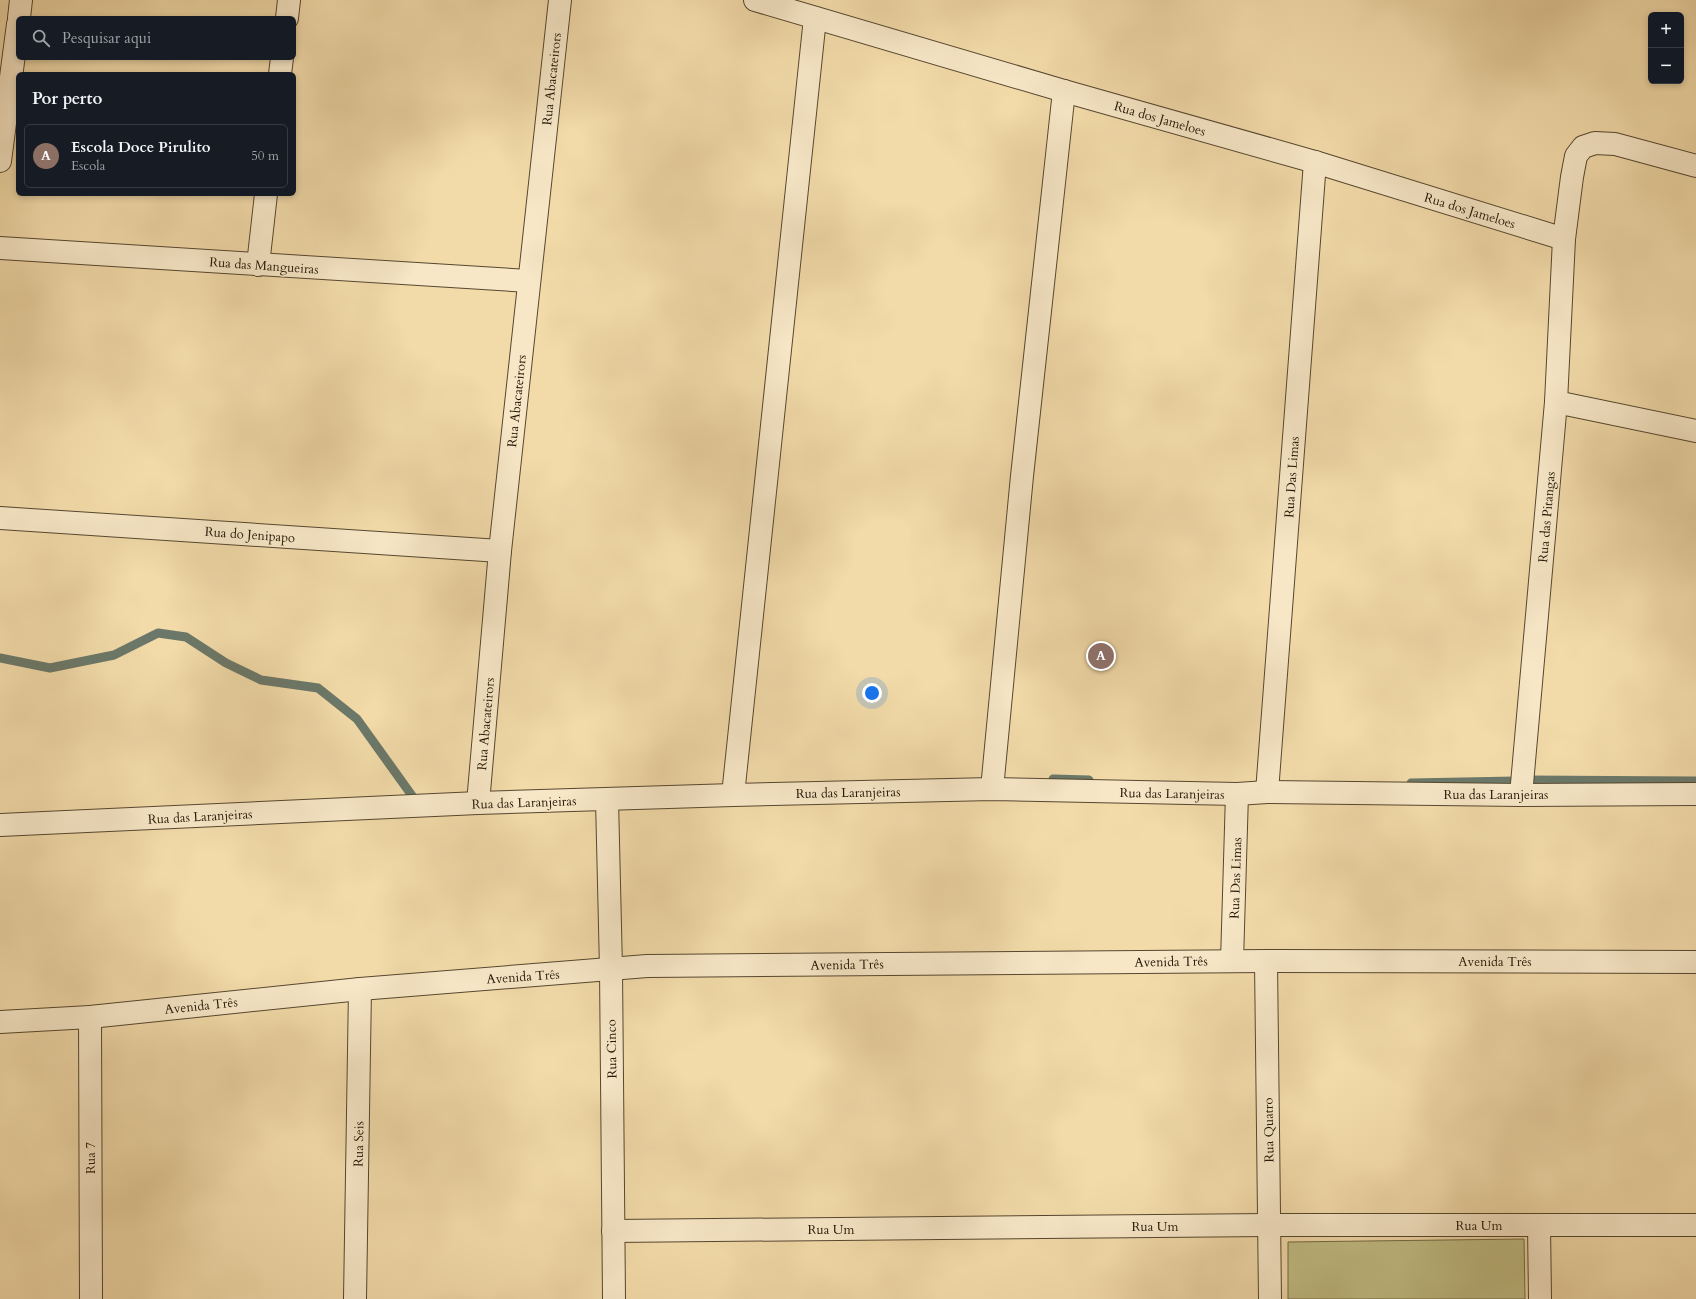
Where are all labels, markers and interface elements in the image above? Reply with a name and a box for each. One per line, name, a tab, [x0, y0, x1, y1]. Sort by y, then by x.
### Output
map controls	[1648, 12, 1684, 84]
button: +	[1648, 12, 1684, 48]
search box	[16, 16, 296, 60]
icon: search	[30, 27, 52, 49]
text: Pesquisar aqui	[62, 28, 151, 48]
street label: Rua Abacateirors	[538, 32, 566, 126]
button: −	[1648, 48, 1684, 84]
text: Por perto	[32, 87, 102, 110]
street label: Rua dos Jameloes	[1112, 97, 1208, 141]
text: Escola Doce Pirulito	[71, 137, 211, 157]
text: A	[41, 147, 51, 165]
text: 50 m	[251, 147, 279, 165]
text: Escola	[71, 157, 105, 175]
street label: Rua dos Jameloes	[1422, 189, 1518, 233]
street label: Rua das Mangueiras	[209, 253, 319, 279]
street label: Rua Abacateirors	[503, 354, 531, 448]
street label: Rua Das Limas	[1280, 436, 1304, 518]
street label: Rua das Pitangas	[1534, 471, 1560, 563]
street label: Rua do Jenipapo	[204, 523, 296, 547]
pin: A	[1088, 641, 1114, 671]
street label: Rua Abacateirors	[473, 677, 499, 771]
your location	[862, 683, 882, 703]
street label: Rua das Laranjeiras	[795, 783, 901, 803]
street label: Rua das Laranjeiras	[1119, 784, 1225, 804]
street label: Rua das Laranjeiras	[1444, 786, 1548, 804]
street label: Rua das Laranjeiras	[471, 792, 577, 814]
street label: Rua das Laranjeiras	[147, 805, 253, 829]
street label: Rua Das Limas	[1226, 837, 1246, 919]
street label: Avenida Três	[1134, 952, 1208, 972]
street label: Avenida Três	[1458, 953, 1532, 971]
street label: Avenida Três	[810, 955, 884, 975]
street label: Avenida Três	[486, 965, 560, 989]
street label: Avenida Três	[164, 993, 239, 1019]
street label: Rua Cinco	[602, 1019, 622, 1079]
street label: Rua Quatro	[1259, 1097, 1279, 1163]
street label: Rua Seis	[350, 1121, 368, 1167]
street label: Rua 7	[82, 1142, 100, 1174]
street label: Rua Um	[1456, 1217, 1502, 1235]
street label: Rua Um	[1132, 1218, 1178, 1236]
street label: Rua Um	[808, 1221, 854, 1239]

